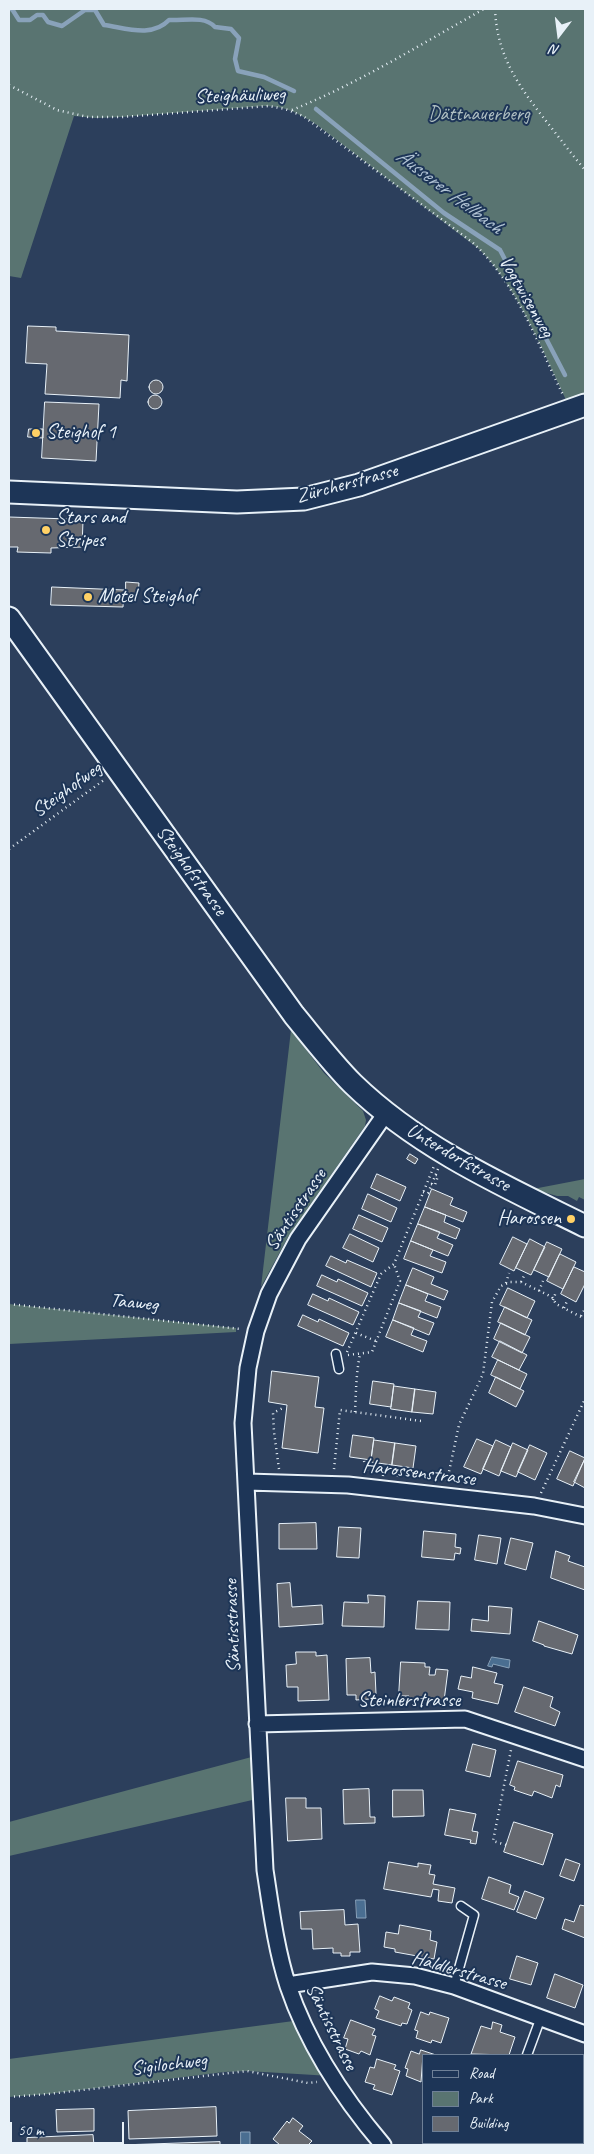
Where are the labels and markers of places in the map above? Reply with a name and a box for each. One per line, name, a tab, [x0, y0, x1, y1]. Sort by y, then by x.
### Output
place label: Steighof 1	[46, 421, 116, 445]
marker: Steighof 1	[30, 427, 42, 439]
place label: Stars and Stripes	[56, 506, 126, 553]
marker: Stars and Stripes	[40, 524, 52, 536]
place label: Motel Steighof	[98, 585, 197, 609]
marker: Motel Steighof	[82, 591, 94, 603]
place label: Harossen	[498, 1207, 561, 1231]
marker: Harossen	[565, 1213, 577, 1225]

